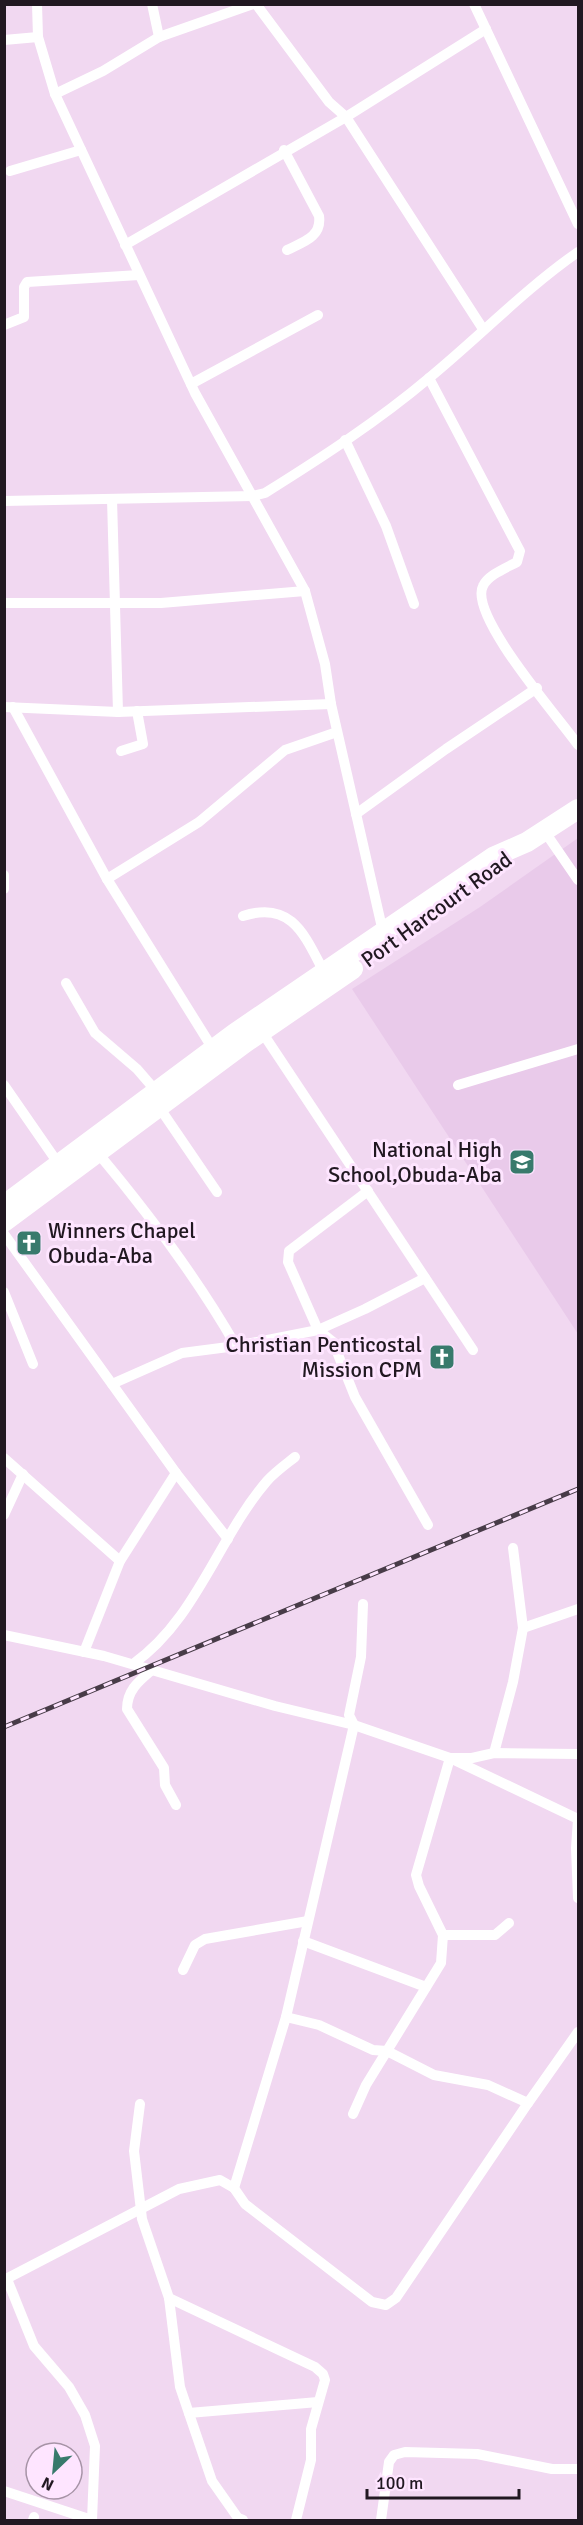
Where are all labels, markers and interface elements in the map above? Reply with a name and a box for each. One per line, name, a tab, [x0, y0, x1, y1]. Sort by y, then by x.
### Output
street label: Port Harcourt Road	[356, 846, 517, 973]
place label: National High School,Obuda-Aba	[328, 1136, 502, 1188]
school or university icon: National High School,Obuda-Aba	[507, 1147, 537, 1177]
place label: Winners Chapel Obuda-Aba	[48, 1217, 196, 1269]
church icon: Winners Chapel Obuda-Aba	[14, 1228, 44, 1258]
place label: Christian Penticostal Mission CPM	[226, 1331, 422, 1383]
church icon: Christian Penticostal Mission CPM	[427, 1342, 457, 1372]
north arrow	[24, 2441, 84, 2501]
scale bar	[367, 2462, 518, 2500]
text: N	[38, 2472, 57, 2495]
text: 100 m	[376, 2472, 423, 2494]

